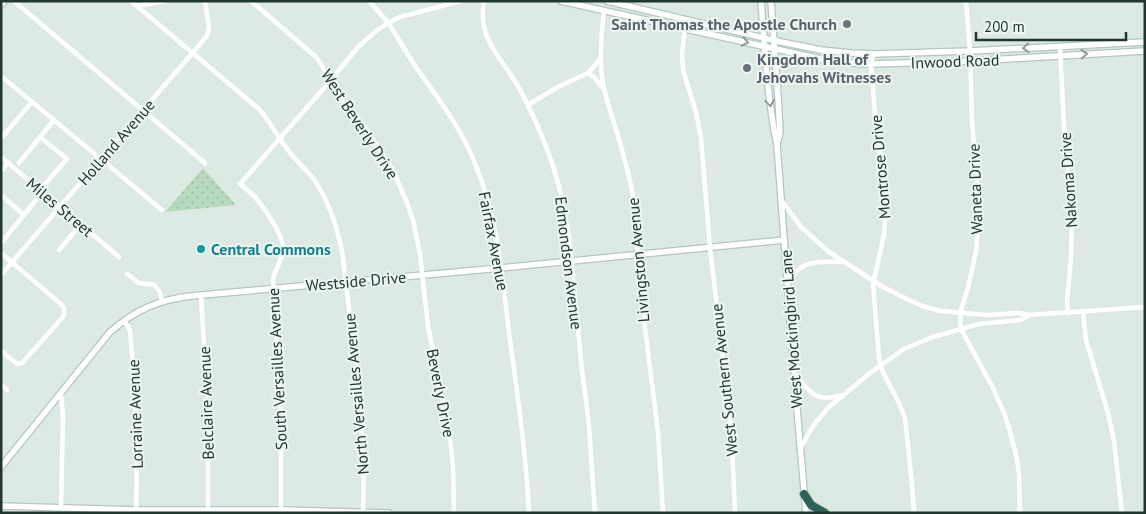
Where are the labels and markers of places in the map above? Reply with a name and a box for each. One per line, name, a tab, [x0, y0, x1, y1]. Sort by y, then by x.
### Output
place label: Saint Thomas the Apostle Church	[611, 14, 837, 34]
marker: Saint Thomas the Apostle Church	[841, 18, 853, 30]
place label: Kingdom Hall of Jehovahs Witnesses	[756, 49, 891, 87]
marker: Kingdom Hall of Jehovahs Witnesses	[741, 62, 753, 74]
place label: Central Commons	[211, 239, 331, 259]
marker: Central Commons	[195, 243, 207, 255]

